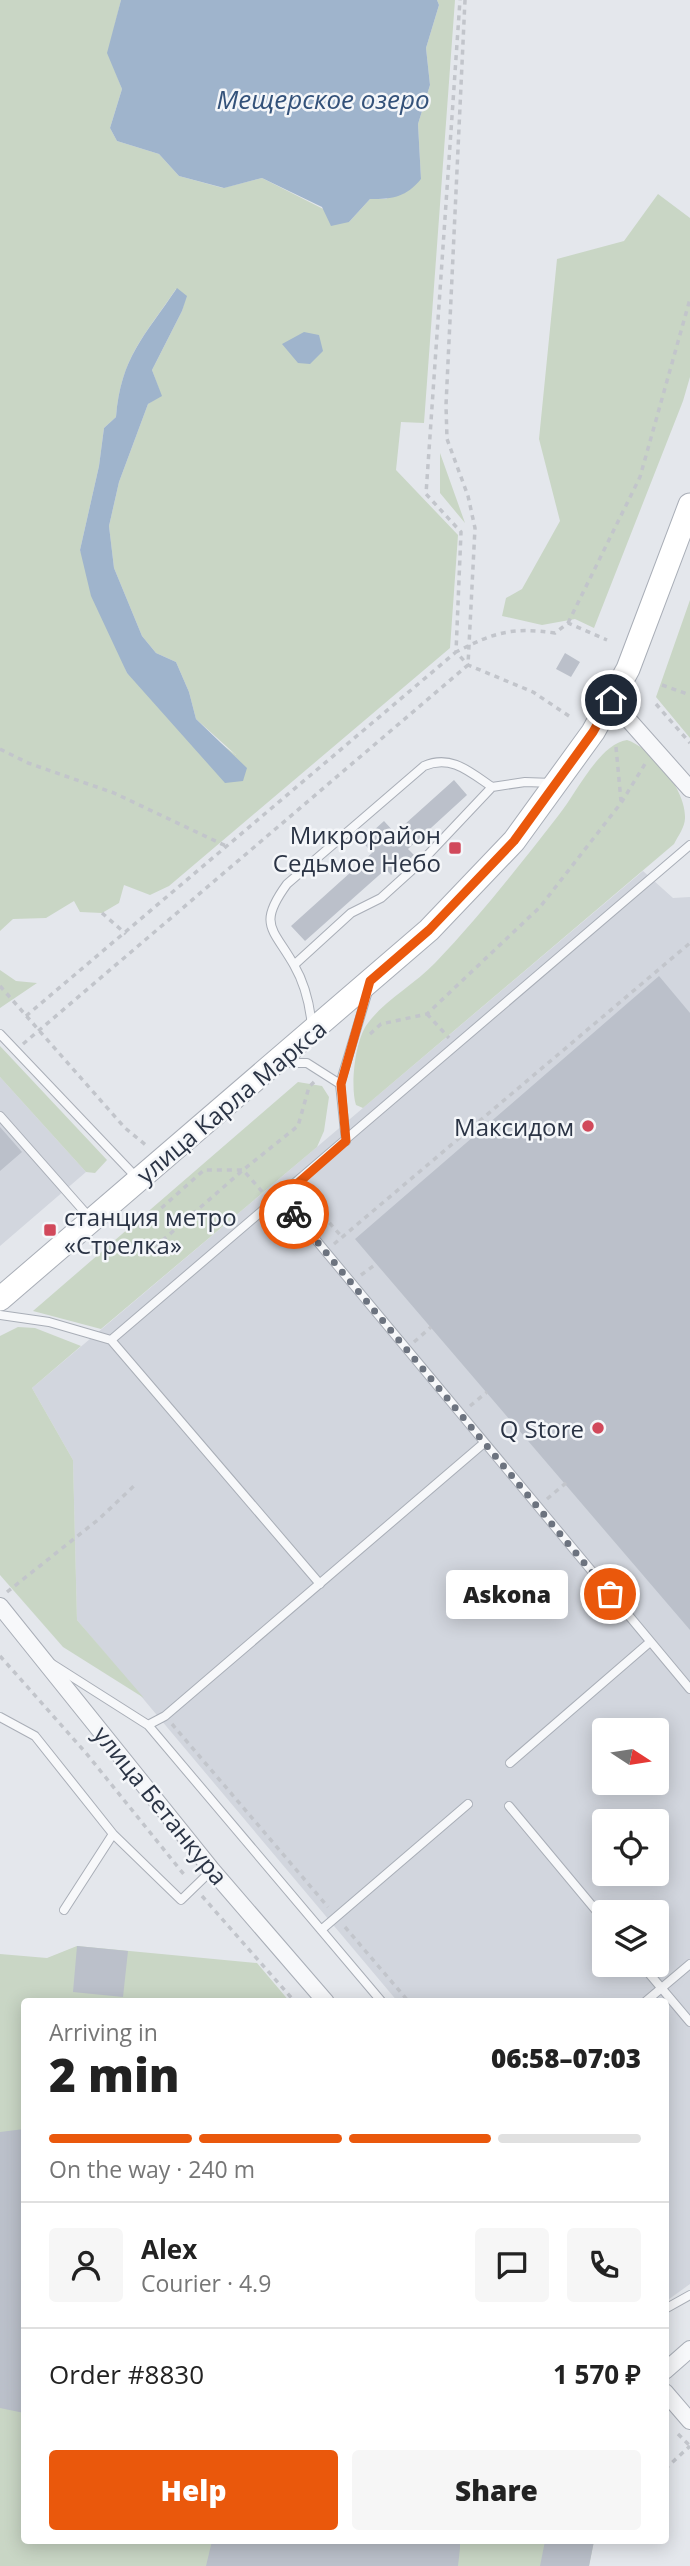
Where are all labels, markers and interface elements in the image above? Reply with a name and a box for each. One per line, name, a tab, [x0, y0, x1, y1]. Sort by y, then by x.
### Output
water label: Мещерское озеро	[216, 81, 430, 117]
pin	[581, 670, 641, 730]
icon: home	[592, 681, 630, 719]
place label: Микрорайон Седьмое Небо	[273, 818, 441, 879]
marker: Микрорайон Седьмое Небо	[447, 840, 463, 856]
street label: улица Карла Маркса	[129, 1012, 333, 1190]
place label: Максидом	[454, 1110, 574, 1143]
marker: Максидом	[580, 1118, 596, 1134]
courier	[259, 1179, 329, 1249]
icon: bike	[275, 1195, 313, 1233]
place label: станция метро «Стрелка»	[64, 1200, 237, 1261]
marker: станция метро «Стрелка»	[42, 1222, 58, 1238]
place label: Q Store	[500, 1412, 584, 1445]
marker: Q Store	[590, 1420, 606, 1436]
pin	[580, 1564, 640, 1624]
callout: Askona	[446, 1570, 568, 1618]
icon: bag	[591, 1575, 629, 1613]
text: Askona	[463, 1578, 551, 1610]
street label: улица Бетанкура	[86, 1718, 236, 1892]
north arrow	[592, 1718, 668, 1796]
map controls	[592, 1718, 669, 1977]
button: locate	[592, 1809, 669, 1886]
button: layers	[592, 1900, 669, 1977]
text: Arriving in	[49, 2016, 158, 2048]
text: 06:58–07:03	[491, 2040, 641, 2076]
text: 2 min	[49, 2043, 180, 2105]
text: On the way · 240 m	[49, 2153, 255, 2185]
button: person	[49, 2228, 123, 2302]
button: chat	[475, 2228, 549, 2302]
button: phone	[567, 2228, 641, 2302]
text: Alex	[141, 2231, 197, 2267]
text: Courier · 4.9	[141, 2267, 271, 2299]
text: Order #8830	[49, 2356, 204, 2392]
text: 1 570 ₽	[553, 2356, 641, 2392]
button: Help	[49, 2450, 338, 2530]
button: Share	[352, 2450, 641, 2530]

